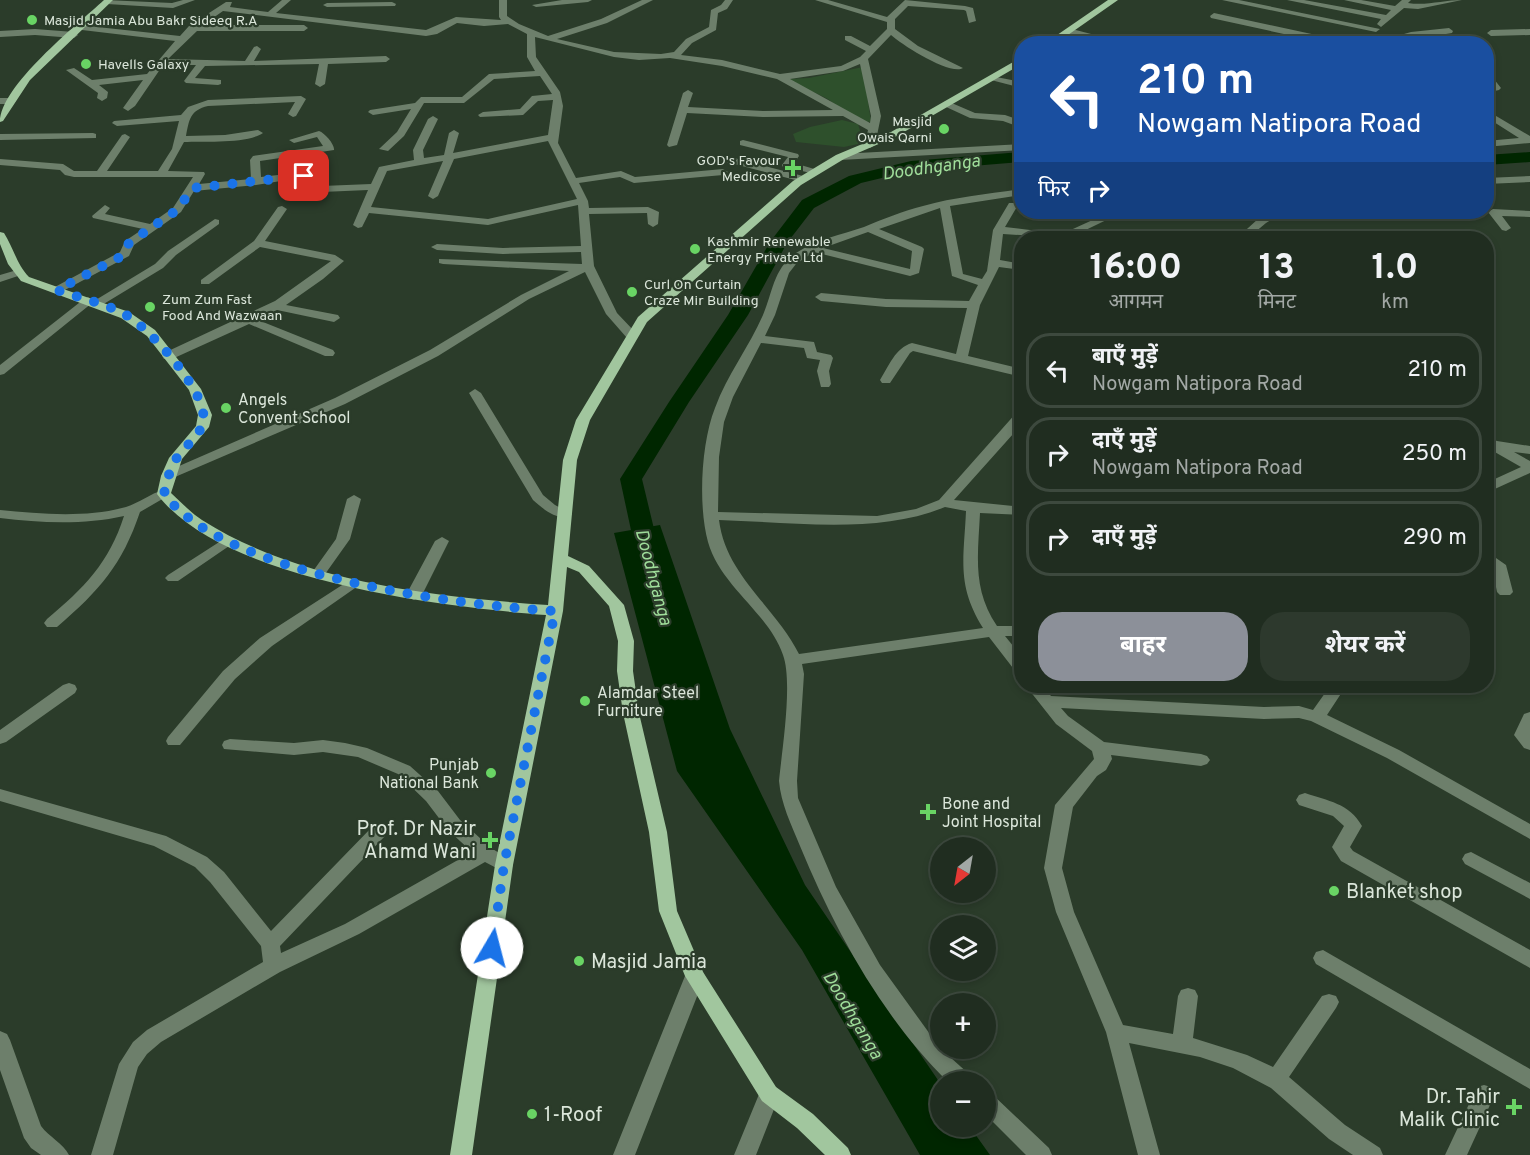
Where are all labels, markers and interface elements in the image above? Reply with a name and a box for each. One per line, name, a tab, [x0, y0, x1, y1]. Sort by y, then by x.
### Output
marker: Masjid Jamia Abu Bakr Sideeq R.A	[25, 13, 39, 27]
place label: Masjid Jamia Abu Bakr Sideeq R.A	[44, 13, 258, 30]
text: 210 m	[1137, 56, 1254, 109]
marker: Havells Galaxy	[79, 57, 93, 71]
place label: Havells Galaxy	[98, 57, 189, 74]
icon: left	[1038, 60, 1116, 138]
text: Nowgam Natipora Road	[1137, 108, 1421, 142]
place label: Masjid Owais Qarni	[857, 114, 932, 147]
marker: Masjid Owais Qarni	[937, 122, 951, 136]
pin	[278, 150, 329, 201]
water label: Doodhganga	[881, 150, 982, 187]
place label: GOD's Favour Medicose	[696, 153, 782, 186]
icon: arrive	[287, 159, 320, 192]
marker: GOD's Favour Medicose	[786, 161, 800, 175]
icon: right	[1082, 174, 1115, 207]
text: फिर	[1038, 177, 1070, 204]
place label: Kashmir Renewable Energy Private Ltd	[707, 234, 831, 267]
marker: Kashmir Renewable Energy Private Ltd	[688, 242, 702, 256]
text: 16:00	[1089, 246, 1182, 292]
text: 13	[1259, 246, 1295, 292]
text: 1.0	[1371, 246, 1418, 292]
place label: Curl On Curtain Craze Mir Building	[644, 277, 759, 310]
marker: Curl On Curtain Craze Mir Building	[625, 285, 639, 299]
text: आगमन	[1108, 290, 1163, 316]
text: मिनट	[1258, 290, 1296, 316]
text: km	[1381, 290, 1409, 316]
place label: Zum Zum Fast Food And Wazwaan	[162, 292, 282, 325]
marker: Zum Zum Fast Food And Wazwaan	[143, 300, 157, 314]
text: बाएँ मुड़ें	[1092, 344, 1158, 371]
icon: left	[1041, 354, 1074, 387]
text: 210 m	[1407, 357, 1467, 384]
text: Nowgam Natipora Road	[1092, 372, 1303, 398]
place label: Angels Convent School	[238, 391, 351, 429]
marker: Angels Convent School	[219, 401, 233, 415]
text: दाएँ मुड़ें	[1092, 428, 1157, 455]
icon: right	[1041, 438, 1074, 471]
text: 250 m	[1402, 441, 1467, 468]
text: Nowgam Natipora Road	[1092, 456, 1303, 482]
icon: right	[1041, 522, 1074, 555]
text: दाएँ मुड़ें	[1092, 525, 1157, 552]
text: 290 m	[1403, 525, 1467, 552]
water label: Doodhganga	[629, 527, 677, 629]
button: बाहर	[1038, 612, 1248, 681]
button: शेयर करें	[1260, 612, 1470, 681]
place label: Alamdar Steel Furniture	[597, 684, 699, 722]
marker: Alamdar Steel Furniture	[578, 694, 592, 708]
place label: Punjab National Bank	[379, 756, 479, 794]
marker: Punjab National Bank	[484, 766, 498, 780]
place label: Bone and Joint Hospital	[942, 795, 1041, 833]
marker: Bone and Joint Hospital	[919, 803, 937, 821]
place label: Prof. Dr Nazir Ahamd Wani	[356, 817, 476, 866]
marker: Prof. Dr Nazir Ahamd Wani	[481, 831, 499, 849]
north arrow	[930, 837, 996, 903]
map controls	[930, 837, 996, 1137]
place label: Blanket shop	[1346, 880, 1463, 906]
marker: Blanket shop	[1327, 884, 1341, 898]
button: layers	[930, 915, 996, 981]
position arrow	[460, 916, 524, 980]
place label: Masjid Jamia	[591, 950, 707, 976]
marker: Masjid Jamia	[572, 954, 586, 968]
water label: Doodhganga	[816, 967, 887, 1065]
button: +	[930, 993, 996, 1059]
button: −	[930, 1071, 996, 1137]
place label: Dr. Tahir Malik Clinic	[1399, 1085, 1500, 1134]
marker: Dr. Tahir Malik Clinic	[1505, 1098, 1523, 1116]
place label: 1-Roof	[544, 1103, 602, 1129]
marker: 1-Roof	[525, 1107, 539, 1121]

